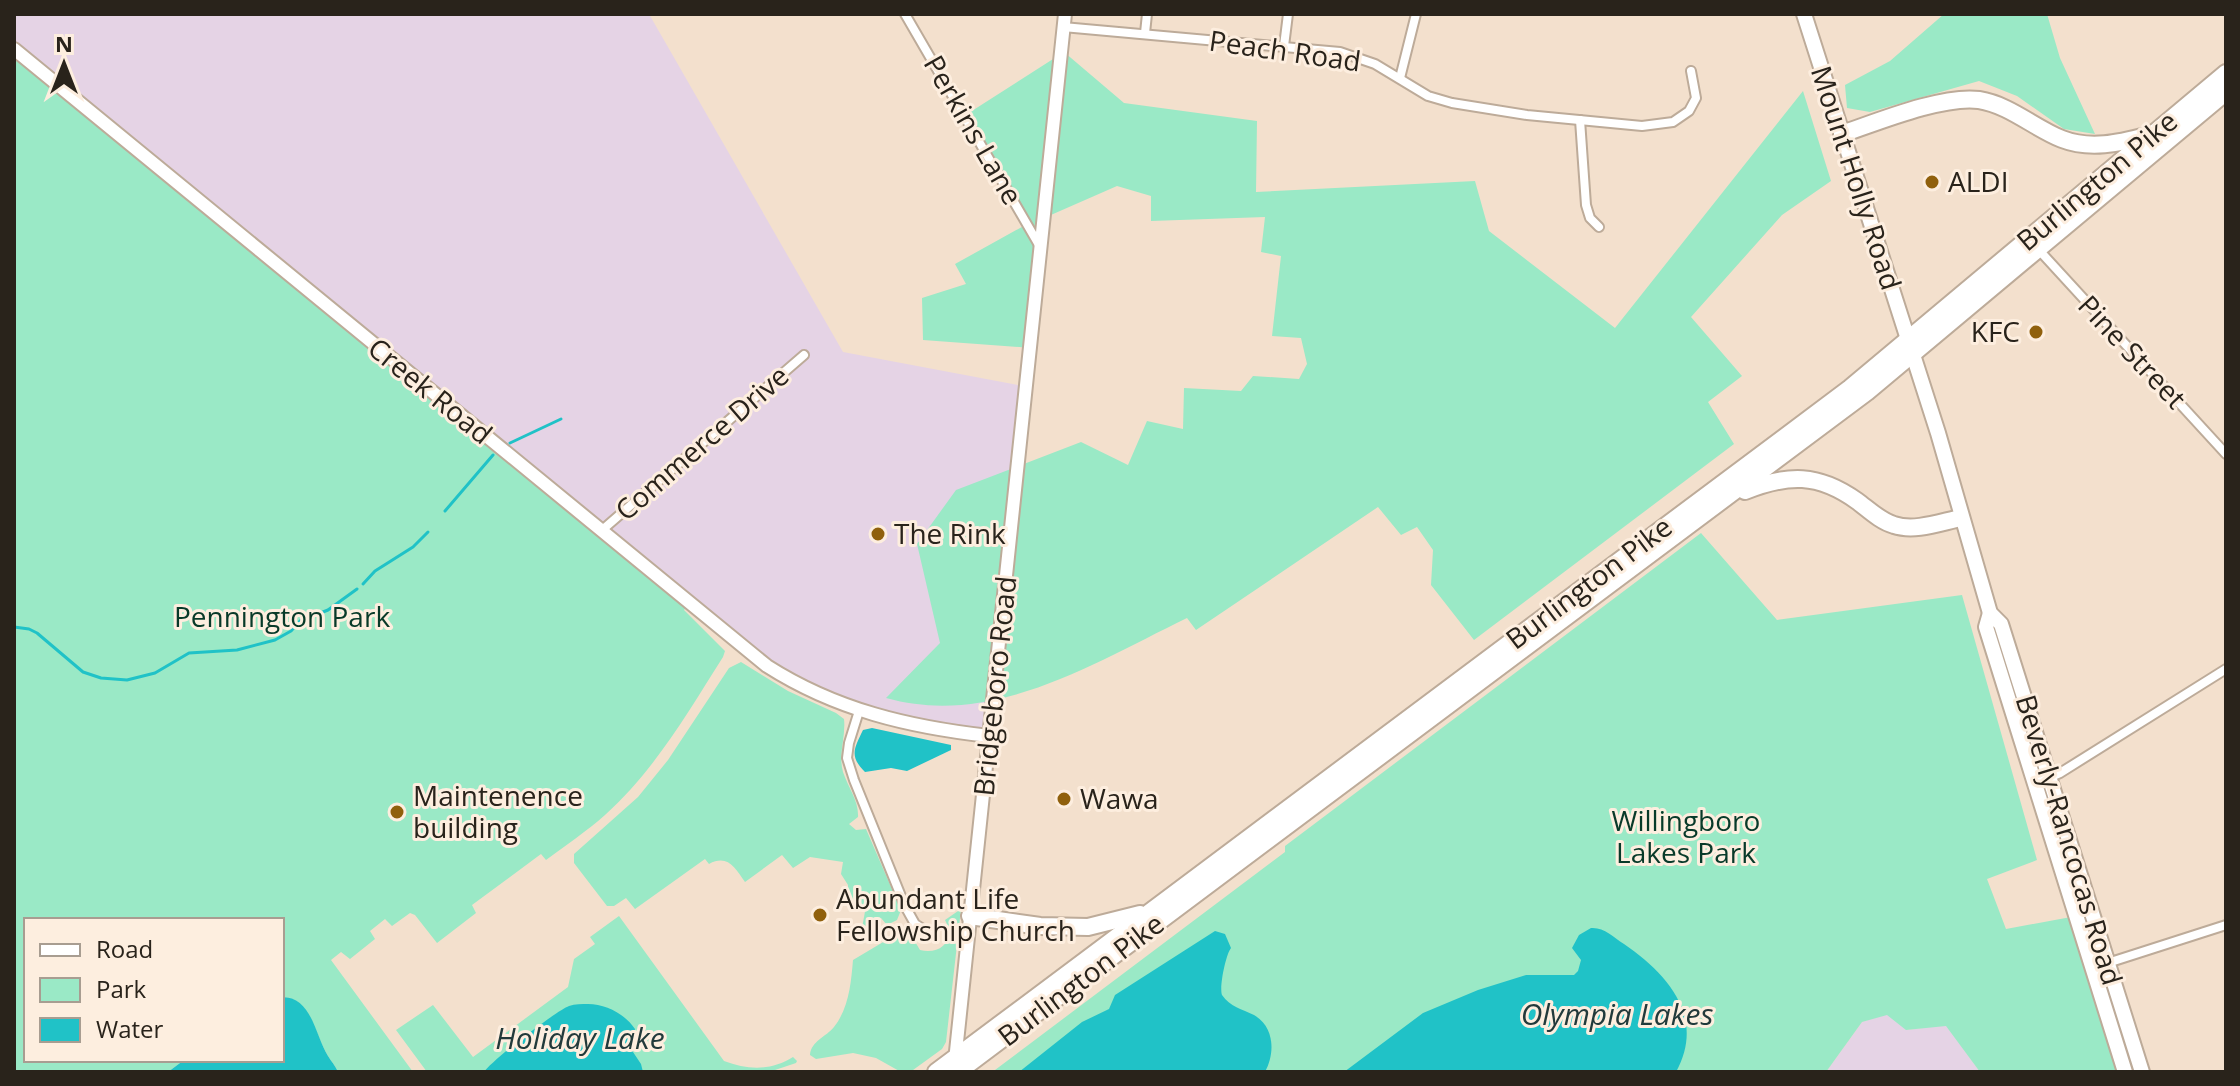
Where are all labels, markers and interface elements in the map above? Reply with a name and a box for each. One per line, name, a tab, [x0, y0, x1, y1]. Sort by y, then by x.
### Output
street label: Peach Road	[1207, 21, 1363, 79]
north arrow	[24, 24, 104, 104]
text: N	[55, 28, 73, 58]
street label: Perkins Lane	[916, 48, 1032, 211]
street label: Mount Holly Road	[1803, 61, 1911, 295]
street label: Burlington Pike	[2008, 102, 2185, 259]
place label: ALDI	[1948, 162, 2008, 200]
marker: ALDI	[1923, 173, 1941, 191]
street label: Pine Street	[2070, 286, 2195, 416]
place label: KFC	[1971, 312, 2020, 350]
marker: KFC	[2027, 323, 2045, 341]
street label: Creek Road	[361, 328, 501, 452]
street label: Commerce Drive	[606, 356, 796, 528]
street label: Burlington Pike	[1498, 507, 1679, 657]
place label: The Rink	[894, 514, 1006, 552]
marker: The Rink	[869, 525, 887, 543]
street label: Bridgeboro Road	[964, 574, 1024, 798]
park label: Pennington Park	[174, 597, 390, 635]
street label: Beverly-Rancocas Road	[2008, 690, 2132, 990]
place label: Maintenence building	[413, 776, 583, 846]
place label: Wawa	[1080, 779, 1159, 817]
marker: Wawa	[1055, 790, 1073, 808]
park label: Willingboro Lakes Park	[1612, 801, 1760, 871]
marker: Maintenence building	[388, 803, 406, 821]
place label: Abundant Life Fellowship Church	[836, 879, 1075, 949]
street label: Burlington Pike	[990, 904, 1171, 1054]
marker: Abundant Life Fellowship Church	[811, 906, 829, 924]
legend	[24, 918, 284, 1062]
text: Road	[96, 932, 153, 965]
text: Park	[96, 972, 147, 1005]
water label: Olympia Lakes	[1521, 993, 1713, 1034]
text: Water	[96, 1012, 164, 1045]
water label: Holiday Lake	[495, 1017, 665, 1058]

